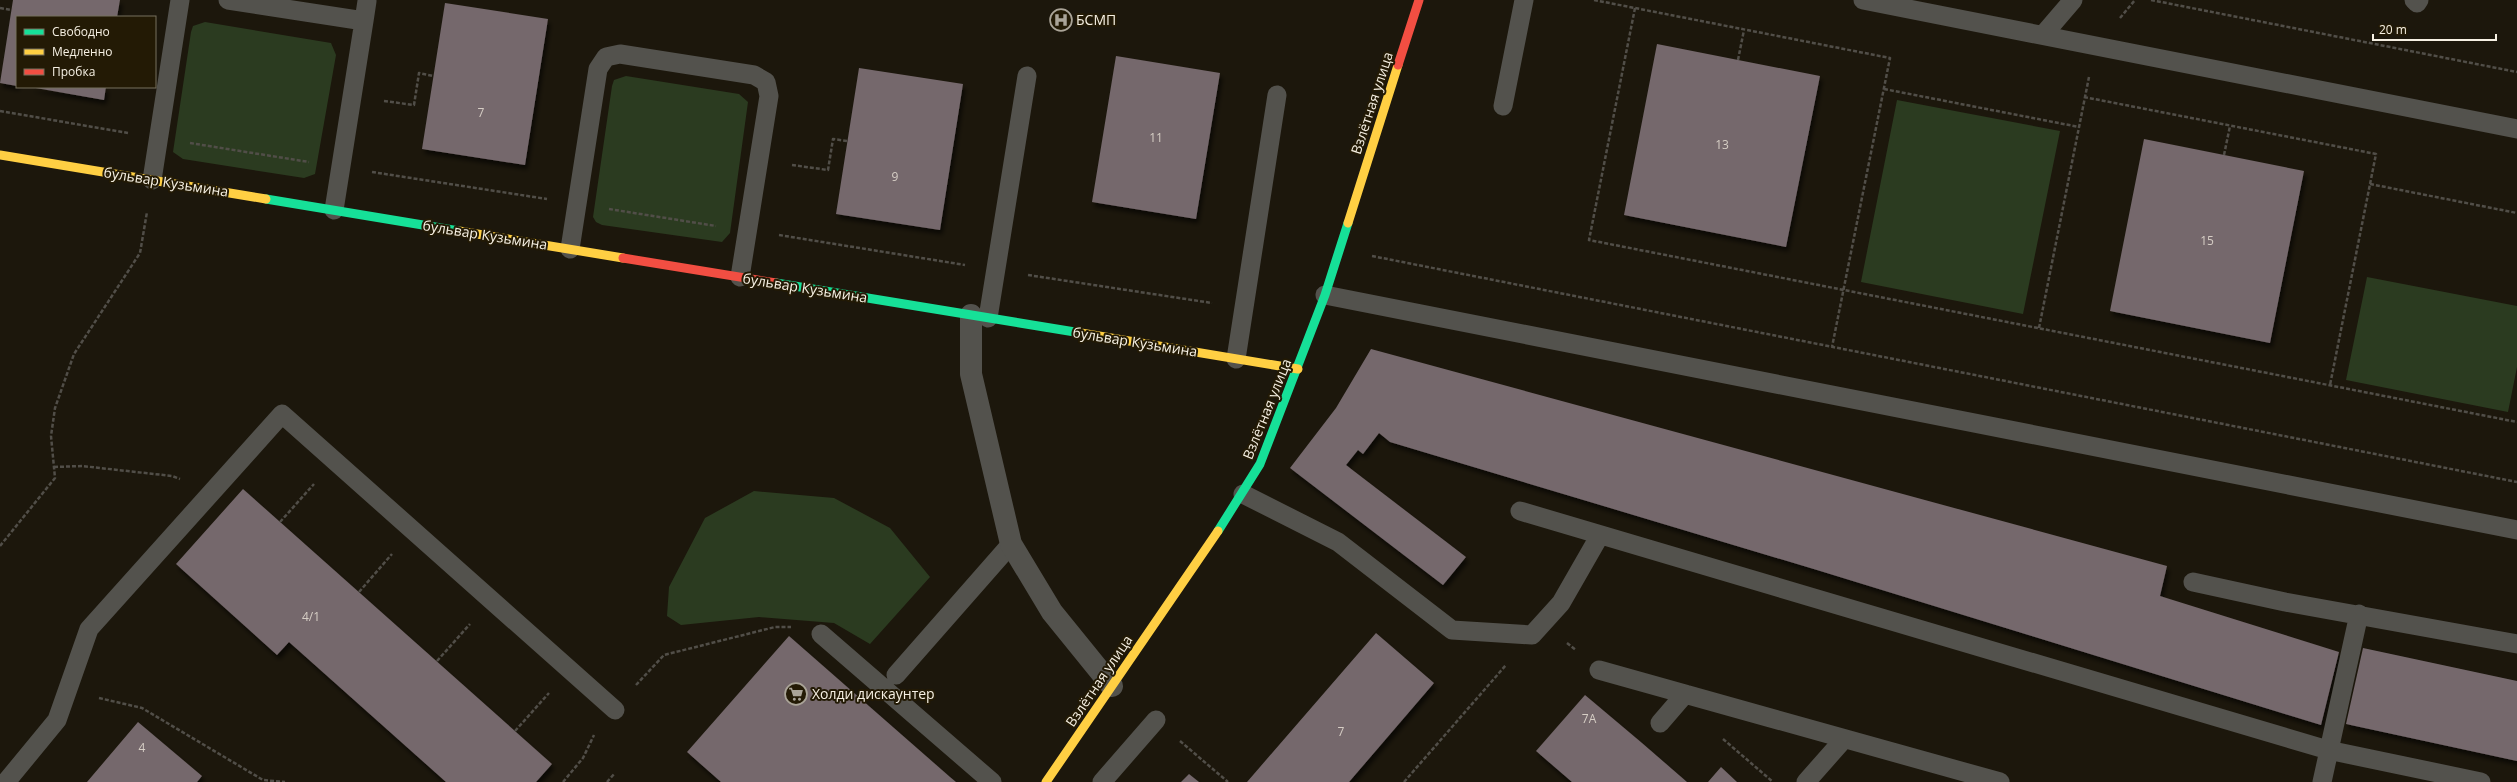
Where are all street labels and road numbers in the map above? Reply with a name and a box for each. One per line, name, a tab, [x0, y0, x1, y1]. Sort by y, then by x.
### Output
street label: Взлётная улица	[1346, 49, 1397, 157]
street label: бульвар Кузьмина	[102, 162, 230, 201]
street label: бульвар Кузьмина	[421, 215, 549, 254]
street label: бульвар Кузьмина	[741, 268, 869, 307]
street label: бульвар Кузьмина	[1071, 322, 1199, 361]
street label: Взлётная улица	[1238, 356, 1295, 462]
street label: Взлётная улица	[1061, 631, 1136, 730]

